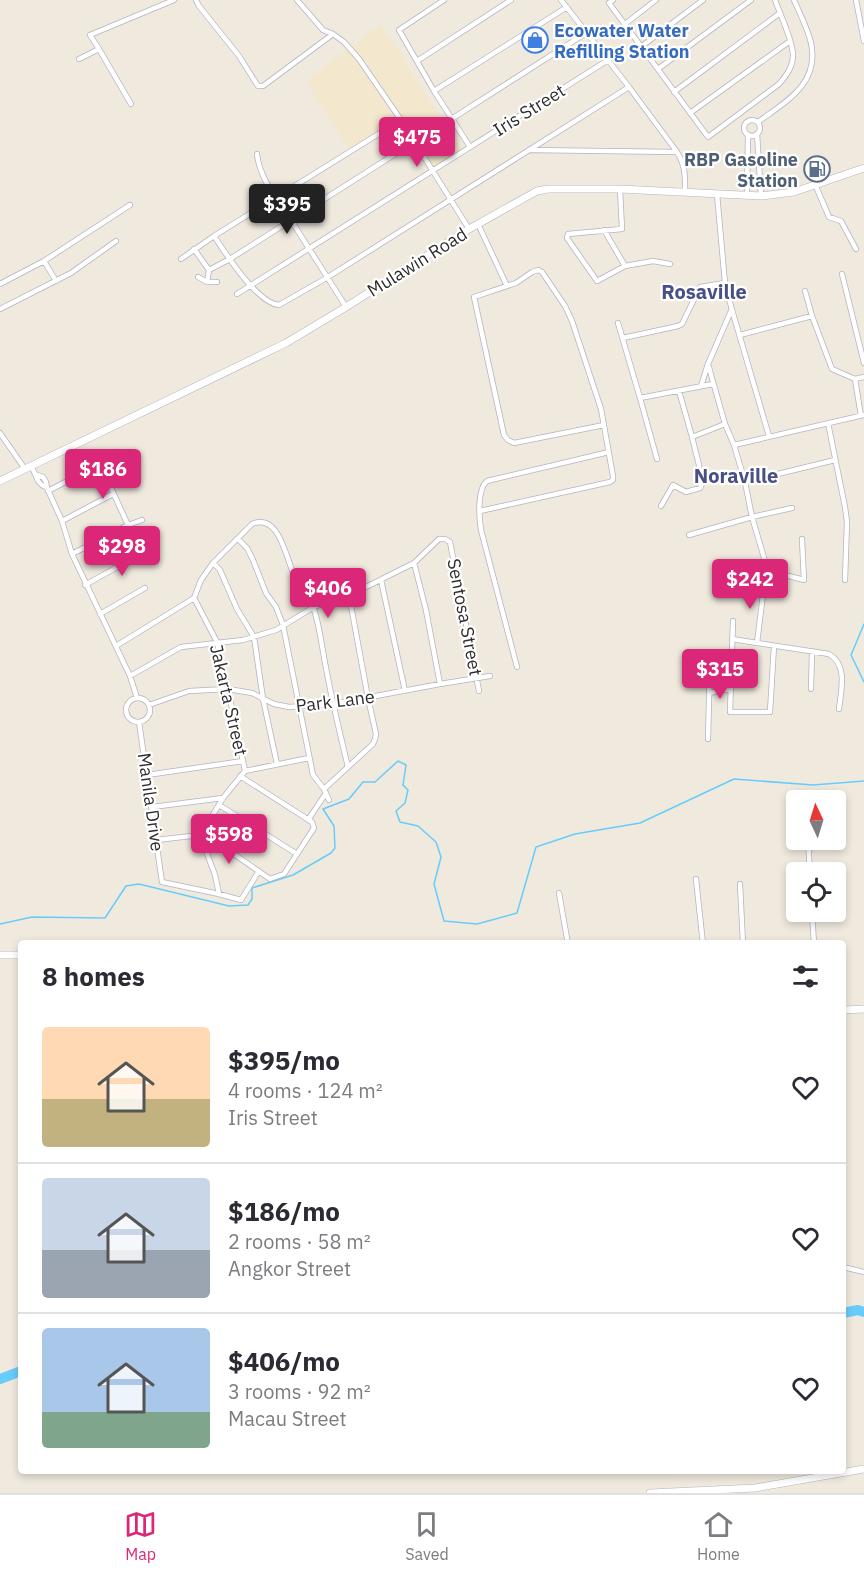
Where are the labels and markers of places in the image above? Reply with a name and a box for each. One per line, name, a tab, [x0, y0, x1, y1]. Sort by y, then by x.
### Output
place label: Ecowater Water Refilling Station	[554, 19, 690, 63]
shop icon: Ecowater Water Refilling Station	[520, 25, 550, 55]
pin: $475	[381, 117, 453, 168]
place label: RBP Gasoline Station	[684, 148, 798, 192]
fuel station icon: RBP Gasoline Station	[802, 154, 832, 184]
pin: $395	[251, 184, 323, 235]
pin: $186	[67, 449, 139, 500]
pin: $298	[86, 526, 158, 577]
pin: $242	[714, 559, 786, 610]
pin: $406	[292, 568, 364, 619]
pin: $315	[684, 649, 756, 700]
pin: $598	[193, 814, 265, 865]

